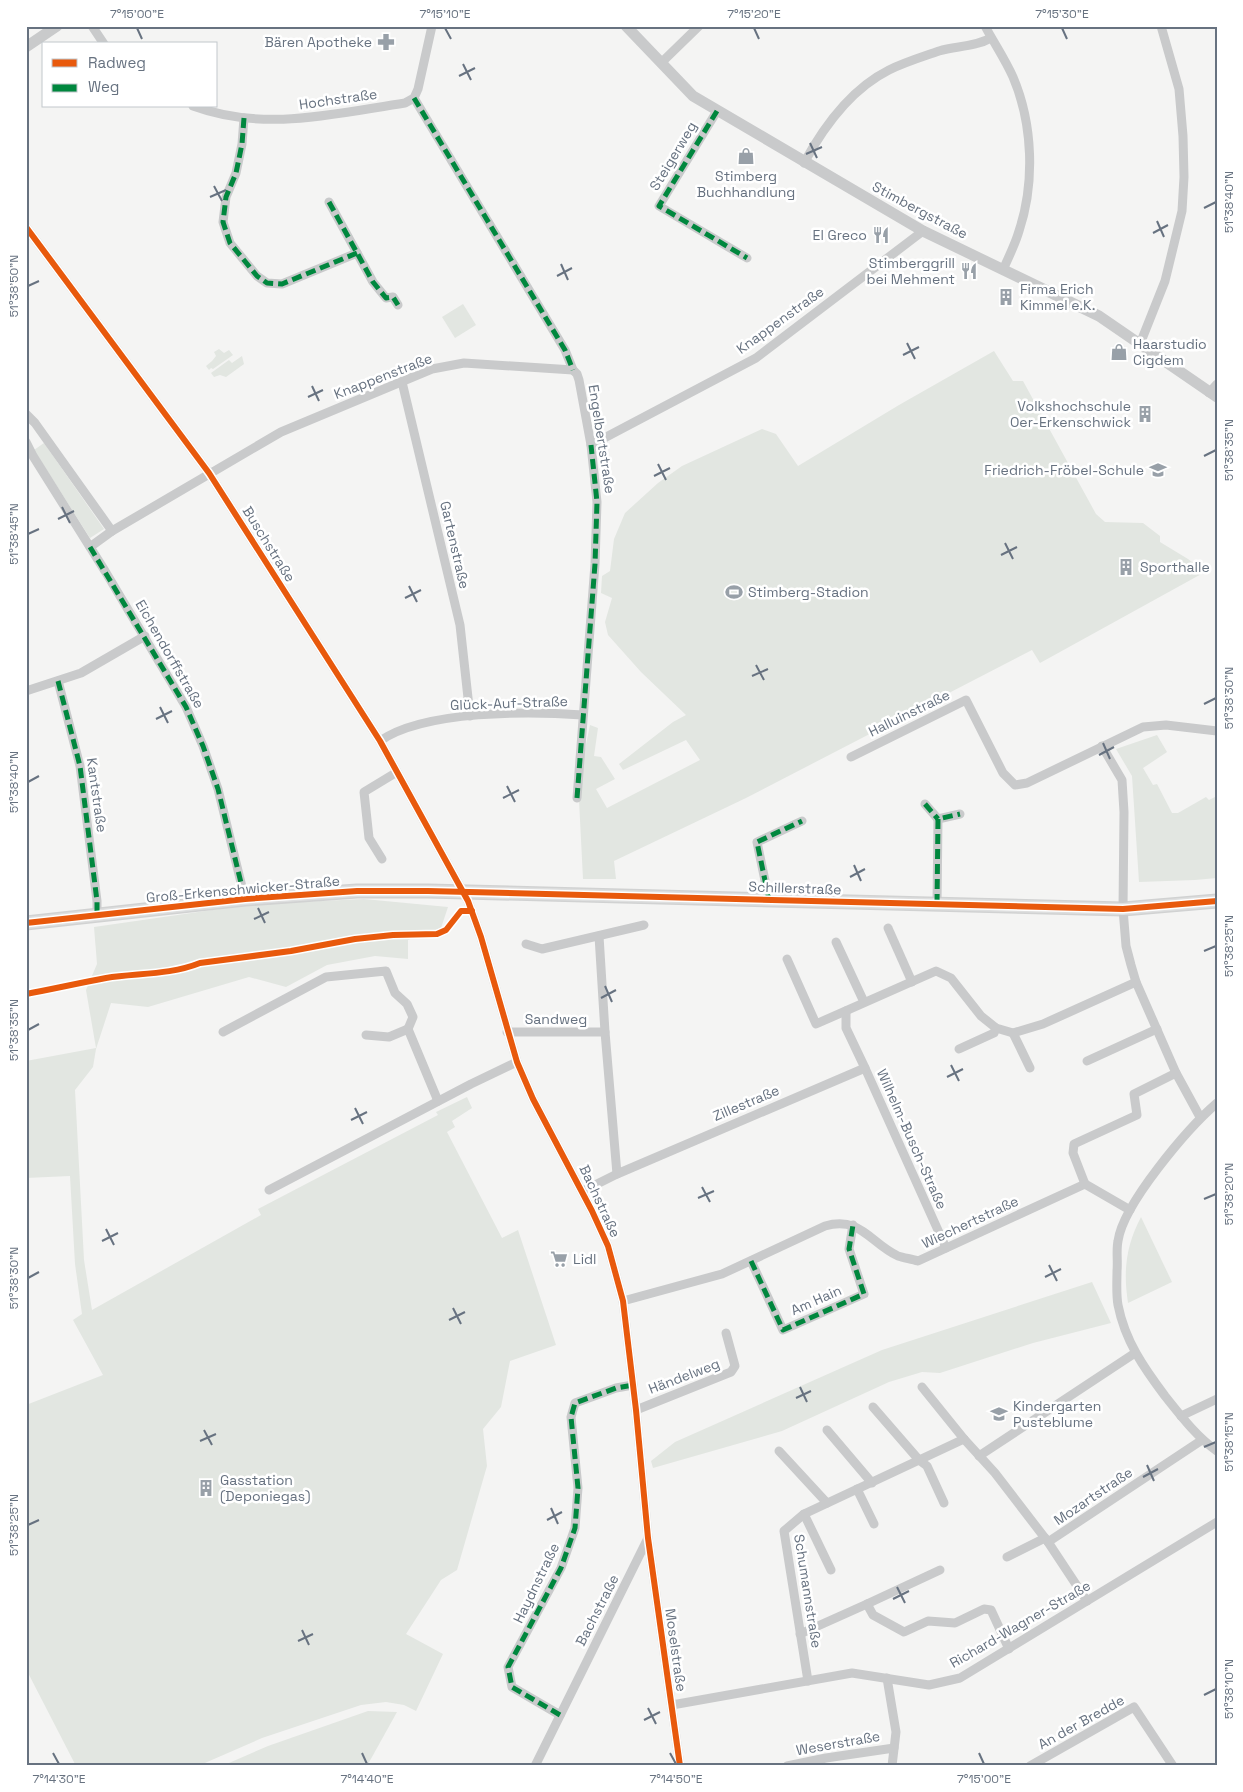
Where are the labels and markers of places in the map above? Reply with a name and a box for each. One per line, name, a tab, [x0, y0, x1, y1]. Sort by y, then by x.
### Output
pharmacy icon: Bären Apotheke	[376, 32, 396, 52]
place label: Bären Apotheke	[264, 33, 372, 51]
shop icon: Stimberg Buchhandlung	[736, 146, 756, 166]
place label: Stimberg Buchhandlung	[697, 167, 795, 201]
restaurant icon: El Greco	[871, 225, 891, 245]
place label: El Greco	[813, 226, 867, 244]
place label: Stimberggrill bei Mehment	[867, 254, 955, 288]
restaurant icon: Stimberggrill bei Mehment	[959, 261, 979, 281]
place label: Firma Erich Kimmel e.K.	[1020, 280, 1095, 314]
building icon: Firma Erich Kimmel e.K.	[996, 287, 1016, 307]
place label: Haarstudio Cigdem	[1133, 335, 1207, 369]
shop icon: Haarstudio Cigdem	[1109, 342, 1129, 362]
place label: Volkshochschule Oer-Erkenschwick	[1010, 397, 1131, 431]
building icon: Volkshochschule Oer-Erkenschwick	[1135, 404, 1155, 424]
school or university icon: Friedrich-Fröbel-Schule	[1148, 460, 1168, 480]
place label: Friedrich-Fröbel-Schule	[984, 461, 1144, 479]
building icon: Sporthalle	[1116, 557, 1136, 577]
place label: Sporthalle	[1140, 558, 1210, 576]
sports icon: Stimberg-Stadion	[724, 582, 744, 602]
place label: Stimberg-Stadion	[748, 583, 869, 601]
supermarket icon: Lidl	[549, 1249, 569, 1269]
place label: Lidl	[573, 1250, 597, 1268]
place label: Kindergarten Pusteblume	[1013, 1397, 1101, 1431]
school or university icon: Kindergarten Pusteblume	[989, 1404, 1009, 1424]
place label: Gasstation (Deponiegas)	[220, 1471, 310, 1505]
building icon: Gasstation (Deponiegas)	[196, 1478, 216, 1498]

